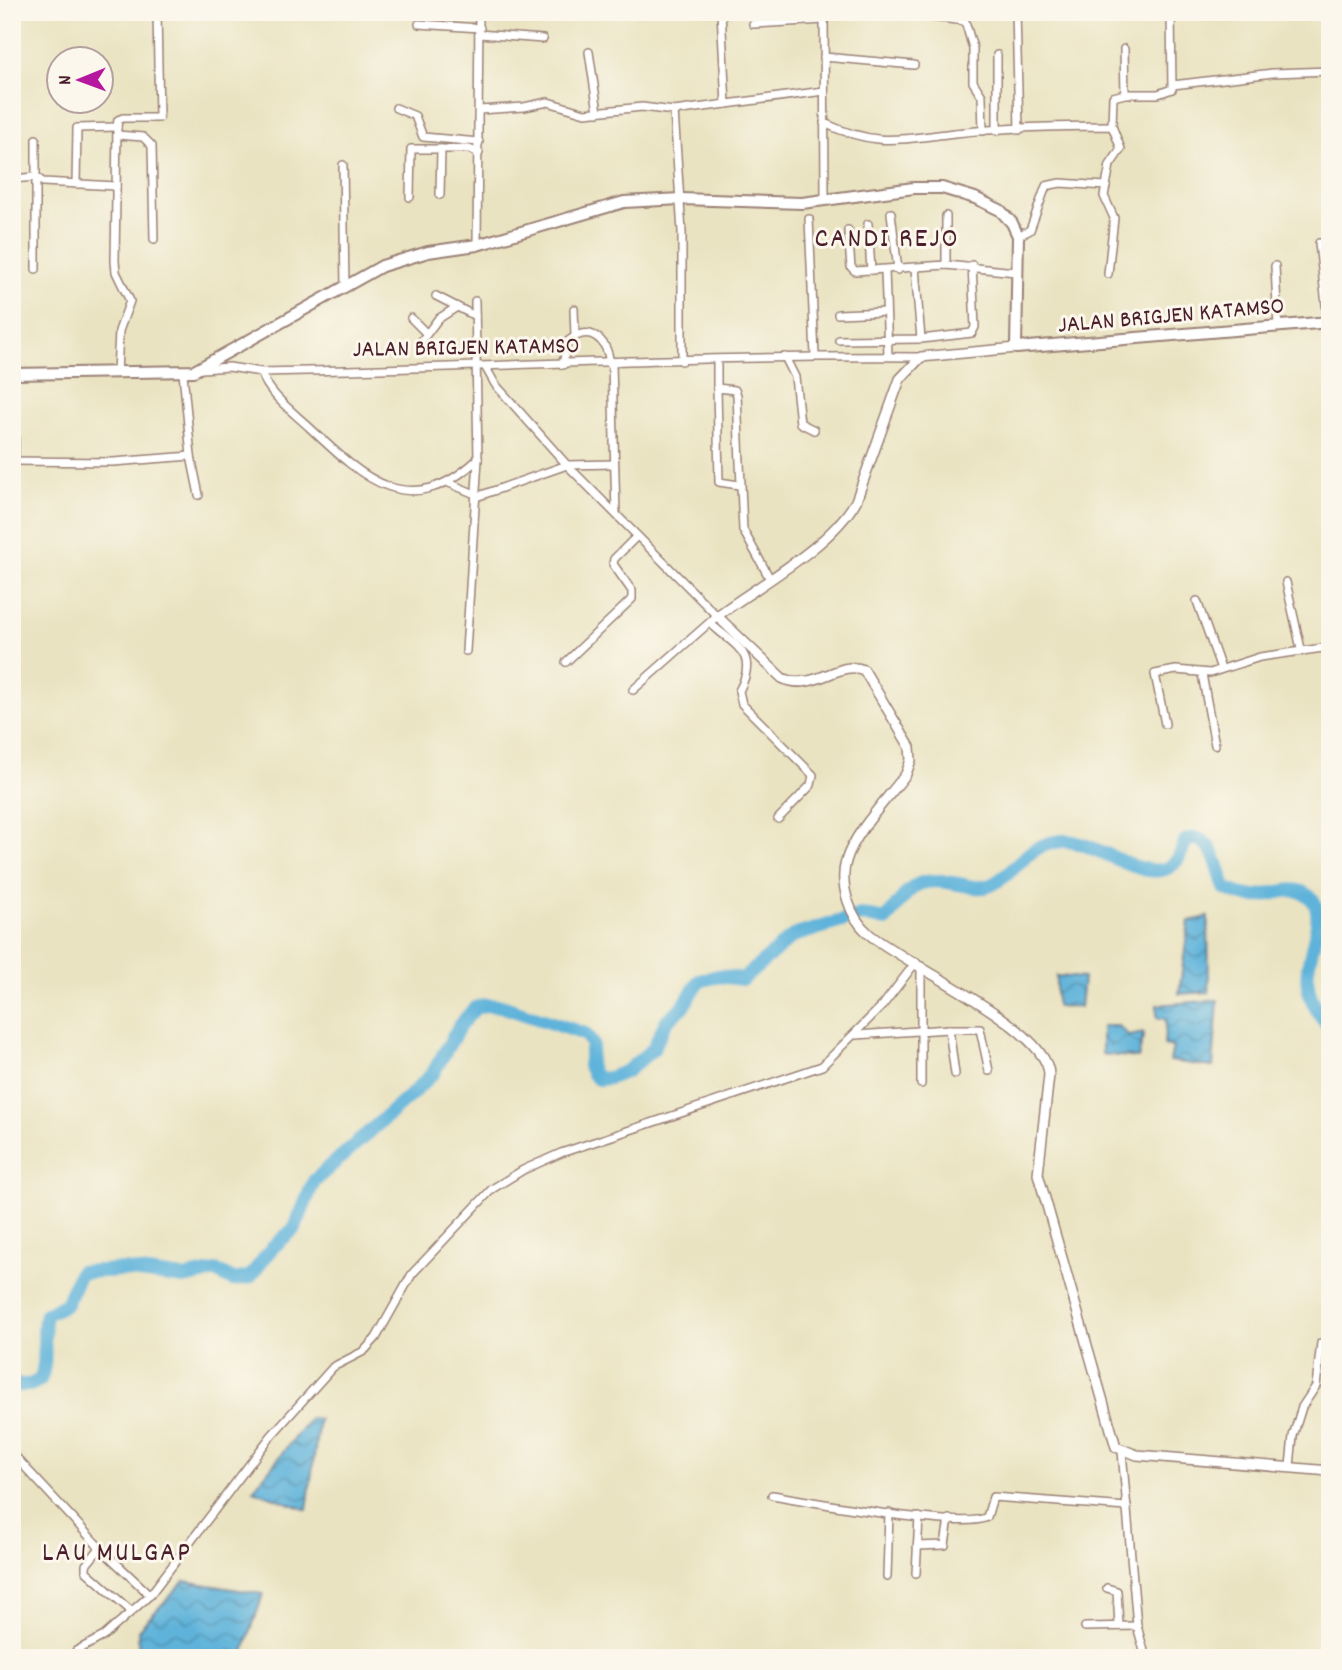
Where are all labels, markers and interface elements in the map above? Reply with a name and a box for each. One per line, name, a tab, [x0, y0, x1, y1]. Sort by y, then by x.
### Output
north arrow	[46, 46, 116, 116]
text: N	[53, 75, 80, 85]
district label: CANDI REJO	[814, 221, 960, 261]
street label: JALAN BRIGJEN KATAMSO	[1057, 290, 1286, 344]
street label: JALAN BRIGJEN KATAMSO	[352, 330, 580, 368]
district label: LAU MULGAP	[42, 1535, 192, 1575]

